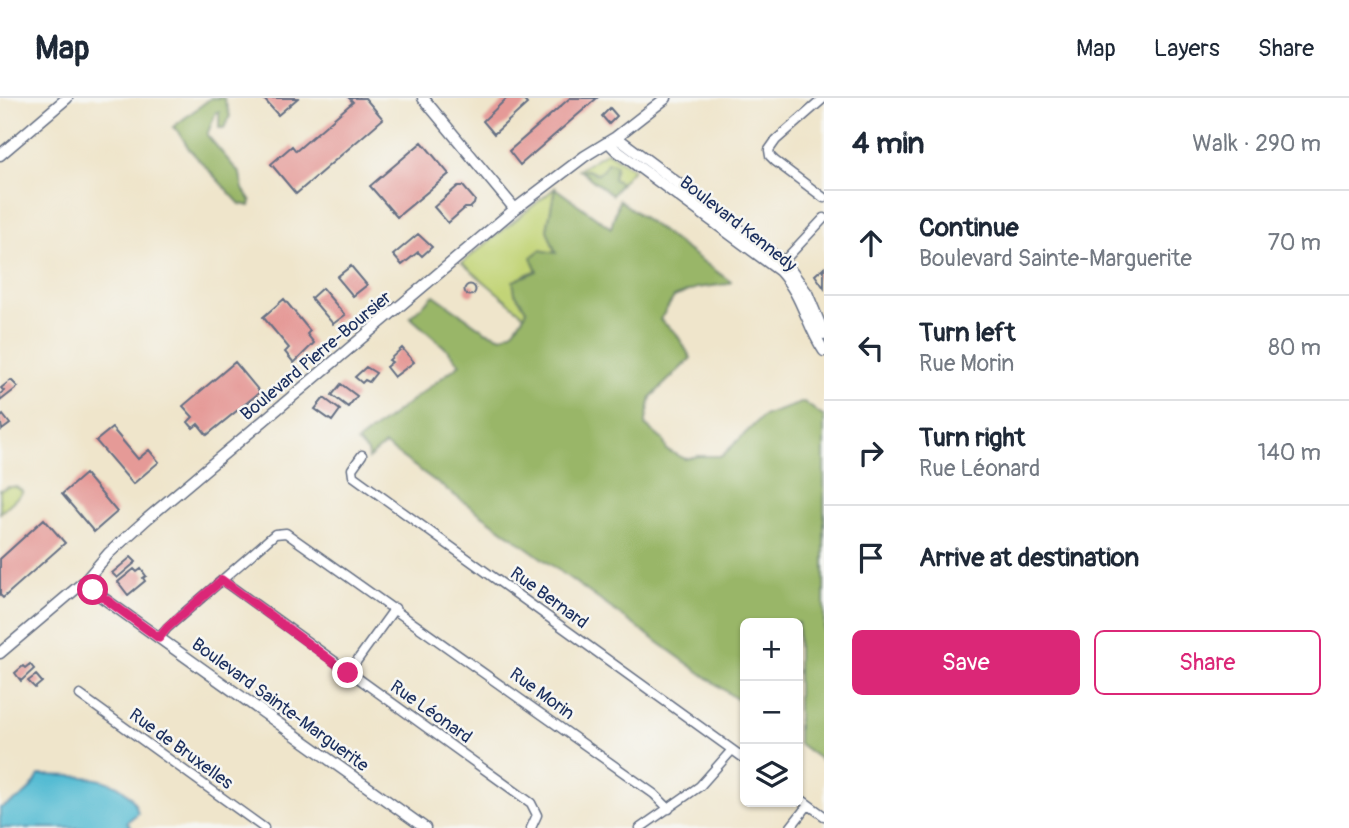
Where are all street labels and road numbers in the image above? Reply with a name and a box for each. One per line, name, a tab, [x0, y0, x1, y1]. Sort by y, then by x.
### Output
street label: Boulevard Kennedy	[675, 171, 801, 277]
street label: Boulevard Pierre-Boursier	[236, 286, 397, 426]
street label: Rue Bernard	[505, 562, 593, 634]
street label: Boulevard Sainte-Marguerite	[187, 633, 373, 777]
street label: Rue Morin	[505, 663, 579, 725]
street label: Rue Léonard	[386, 675, 476, 749]
street label: Rue de Bruxelles	[124, 704, 238, 794]

